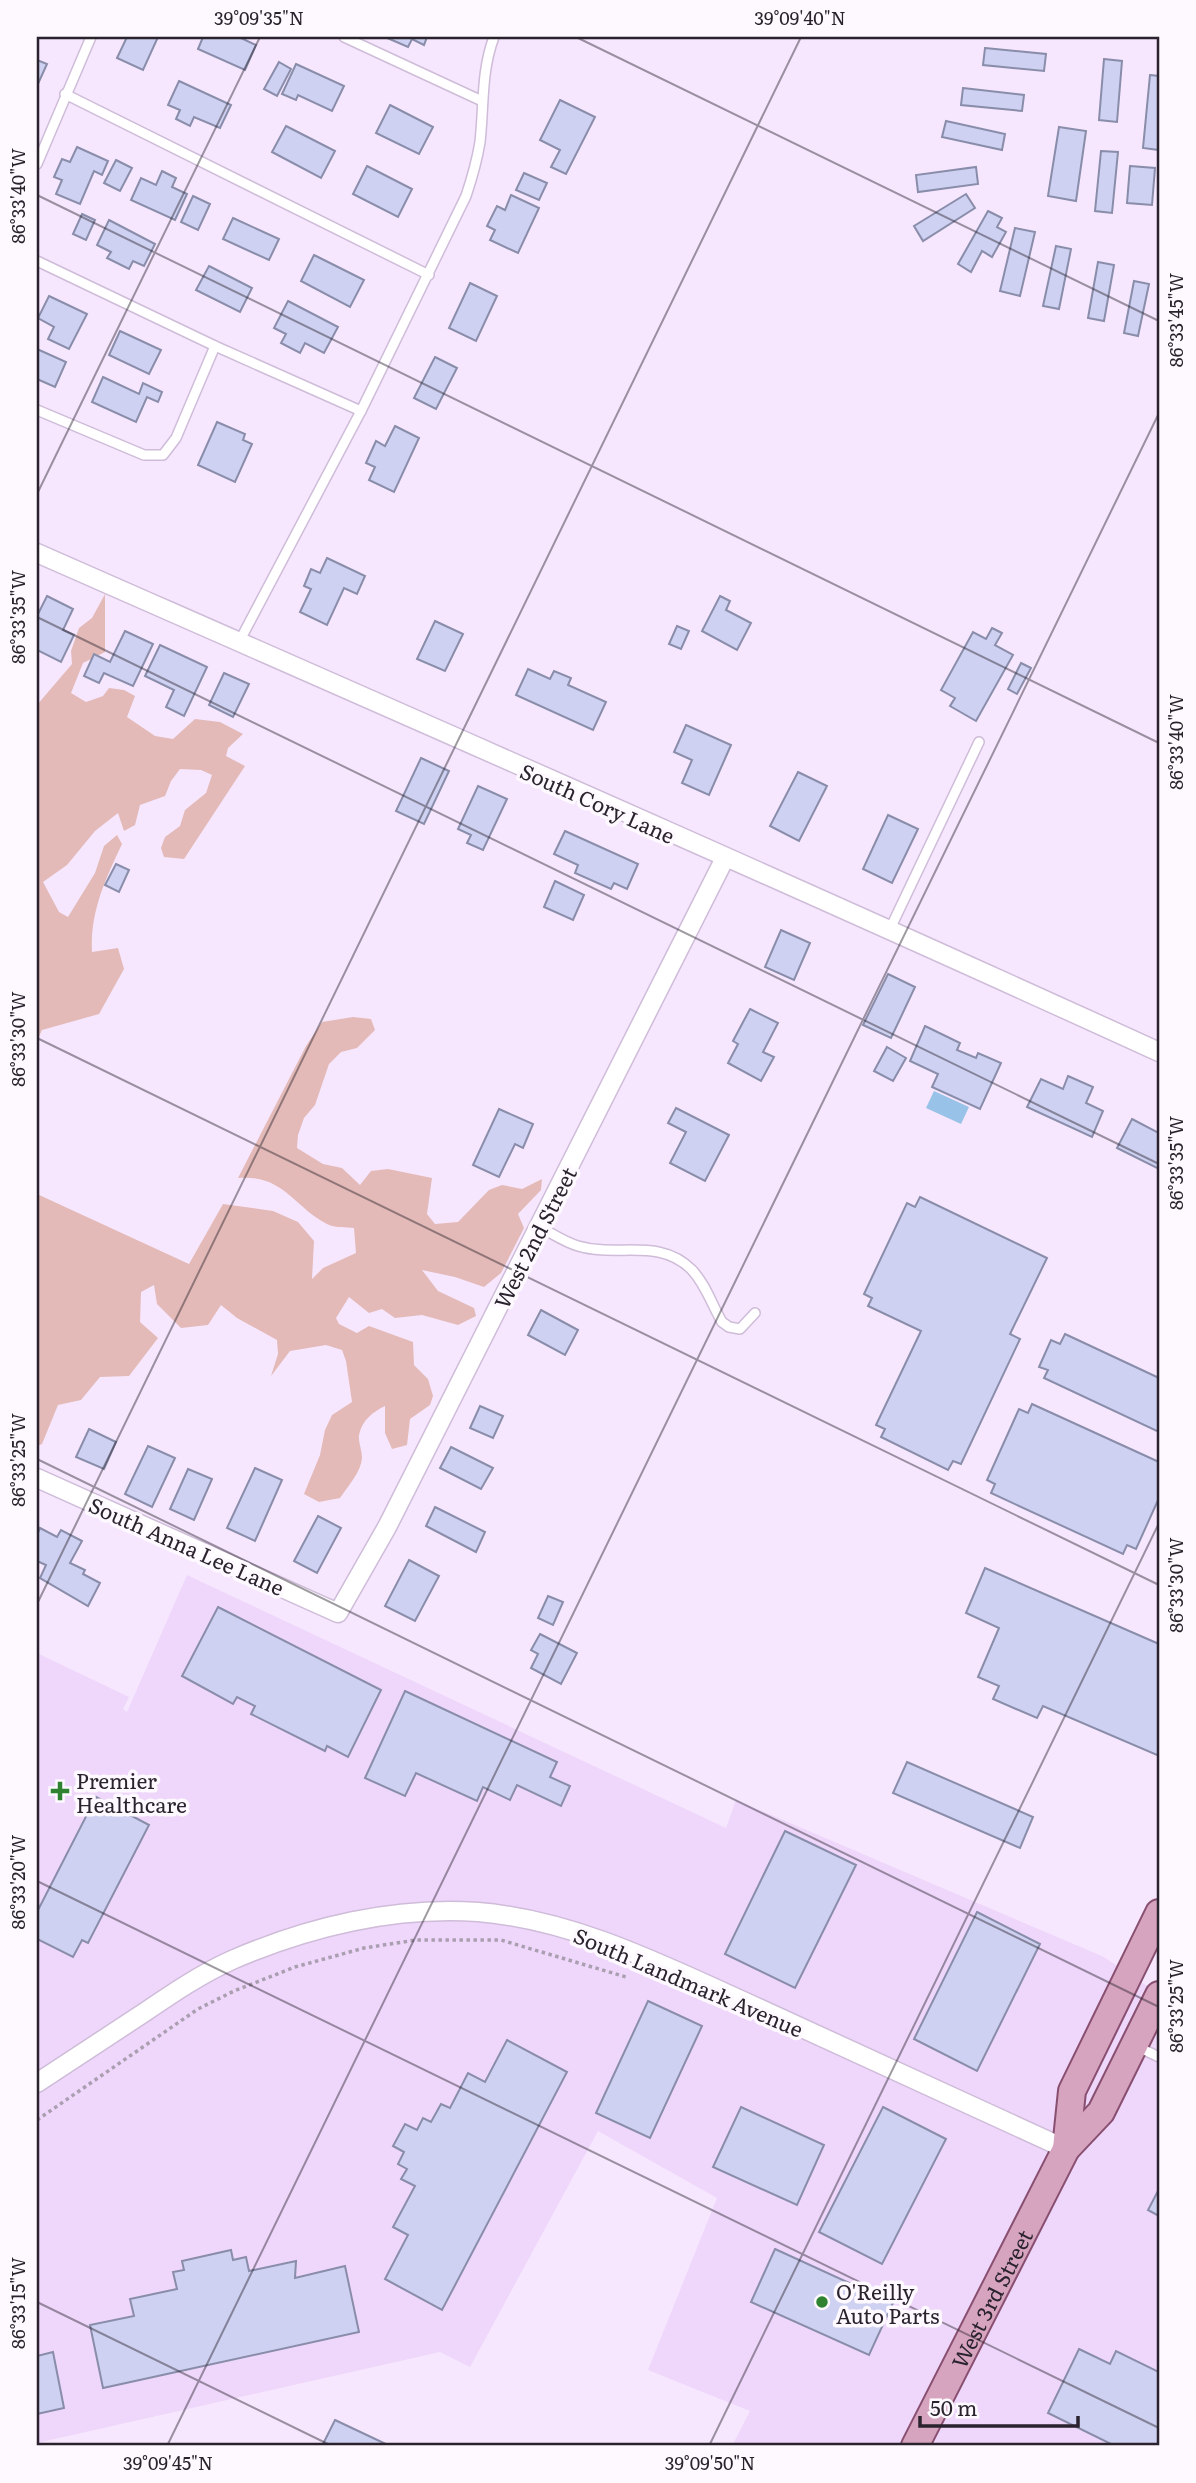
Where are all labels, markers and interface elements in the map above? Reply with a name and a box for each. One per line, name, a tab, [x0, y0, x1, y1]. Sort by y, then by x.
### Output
text: 39°09'35"N	[214, 4, 304, 31]
text: 39°09'40"N	[754, 4, 846, 31]
text: 86°33'40"W	[4, 148, 31, 244]
text: 86°33'45"W	[1162, 272, 1189, 367]
text: 86°33'35"W	[4, 570, 31, 664]
text: 86°33'40"W	[1162, 694, 1189, 790]
street label: South Cory Lane	[516, 754, 680, 850]
text: 86°33'30"W	[4, 991, 31, 1087]
text: 86°33'35"W	[1162, 1116, 1189, 1210]
street label: West 2nd Street	[485, 1160, 583, 1313]
text: 86°33'25"W	[4, 1413, 31, 1507]
street label: South Anna Lee Lane	[84, 1488, 290, 1602]
text: 86°33'30"W	[1162, 1537, 1189, 1633]
place label: Premier Healthcare	[76, 1764, 187, 1819]
marker: Premier Healthcare	[50, 1781, 70, 1801]
text: 86°33'20"W	[4, 1834, 31, 1929]
street label: South Landmark Avenue	[569, 1919, 809, 2044]
text: 86°33'25"W	[1162, 1959, 1189, 2053]
street label: West 3rd Street	[942, 2223, 1039, 2373]
text: 86°33'15"W	[4, 2257, 31, 2349]
place label: O'Reilly Auto Parts	[836, 2275, 939, 2330]
marker: O'Reilly Auto Parts	[814, 2294, 830, 2310]
scale bar	[920, 2385, 1077, 2429]
text: 50 m	[930, 2391, 977, 2422]
text: 39°09'45"N	[123, 2449, 213, 2476]
text: 39°09'50"N	[665, 2449, 755, 2476]

